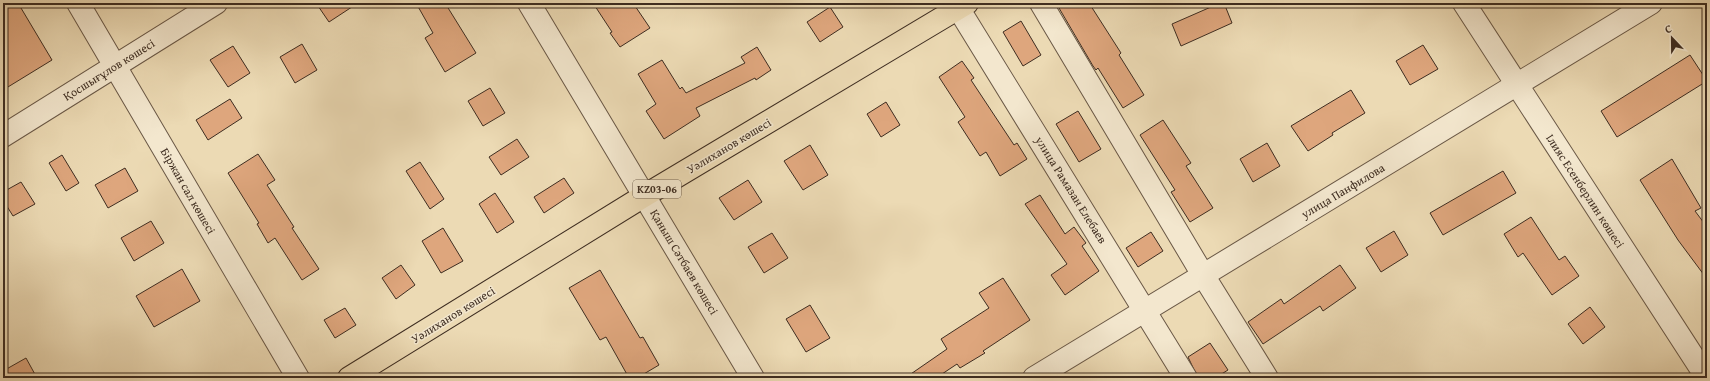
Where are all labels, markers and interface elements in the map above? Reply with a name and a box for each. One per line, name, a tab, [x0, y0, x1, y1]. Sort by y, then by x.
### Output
north arrow	[1652, 18, 1692, 58]
text: С	[1662, 20, 1674, 37]
street label: Қосшығұлов көшесі	[60, 34, 158, 105]
street label: Уәлиханов көшесі	[683, 113, 775, 178]
street label: Ілияс Есенберлин көшесі	[1542, 130, 1629, 252]
street label: улица Рамазан Елебаев	[1031, 132, 1111, 247]
street label: Біржан сал көшесі	[157, 145, 220, 237]
street label: улица Панфилова	[1297, 159, 1388, 223]
road number: KZ03-06	[633, 180, 681, 198]
street label: Қаныш Сәтбаев көшесі	[646, 206, 723, 318]
street label: Уәлиханов көшесі	[408, 282, 498, 347]

